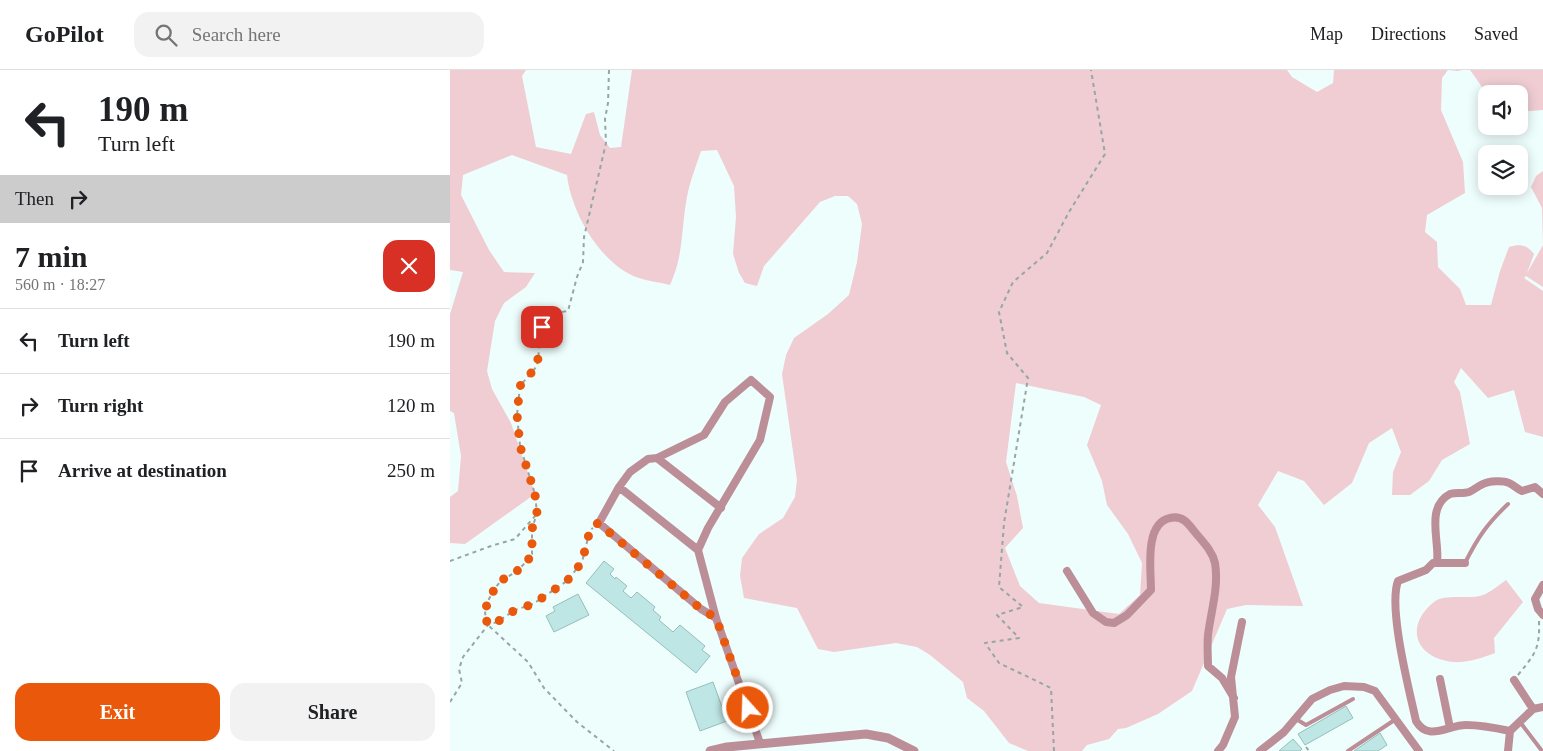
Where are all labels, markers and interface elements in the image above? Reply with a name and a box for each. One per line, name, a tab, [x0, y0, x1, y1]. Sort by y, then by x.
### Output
search box	[134, 12, 484, 57]
text: GoPilot	[25, 21, 104, 47]
icon: search	[152, 21, 180, 49]
text: Search here	[192, 24, 281, 45]
text: Map	[1310, 24, 1343, 44]
text: Directions	[1371, 24, 1446, 44]
text: Saved	[1474, 24, 1518, 44]
map controls	[1478, 85, 1528, 195]
button: sound	[1478, 85, 1528, 135]
icon: left	[15, 90, 80, 155]
text: 190 m	[98, 90, 188, 129]
text: Turn left	[98, 131, 175, 156]
button: layers	[1478, 145, 1528, 195]
icon: right	[64, 185, 92, 213]
text: Then	[15, 188, 54, 209]
text: 7 min	[15, 240, 88, 273]
button: close	[383, 240, 435, 292]
text: 560 m · 18:27	[15, 276, 105, 293]
pin	[521, 306, 563, 348]
icon: arrive	[528, 313, 556, 341]
icon: left	[15, 327, 43, 355]
text: Turn left	[58, 330, 130, 351]
text: 190 m	[387, 330, 435, 351]
icon: right	[15, 392, 43, 420]
text: Turn right	[58, 395, 143, 416]
text: 120 m	[387, 395, 435, 416]
icon: arrive	[15, 457, 43, 485]
text: Arrive at destination	[58, 460, 227, 481]
text: 250 m	[387, 460, 435, 481]
position arrow	[721, 681, 773, 733]
button: Exit	[15, 683, 220, 741]
button: Share	[230, 683, 435, 741]

